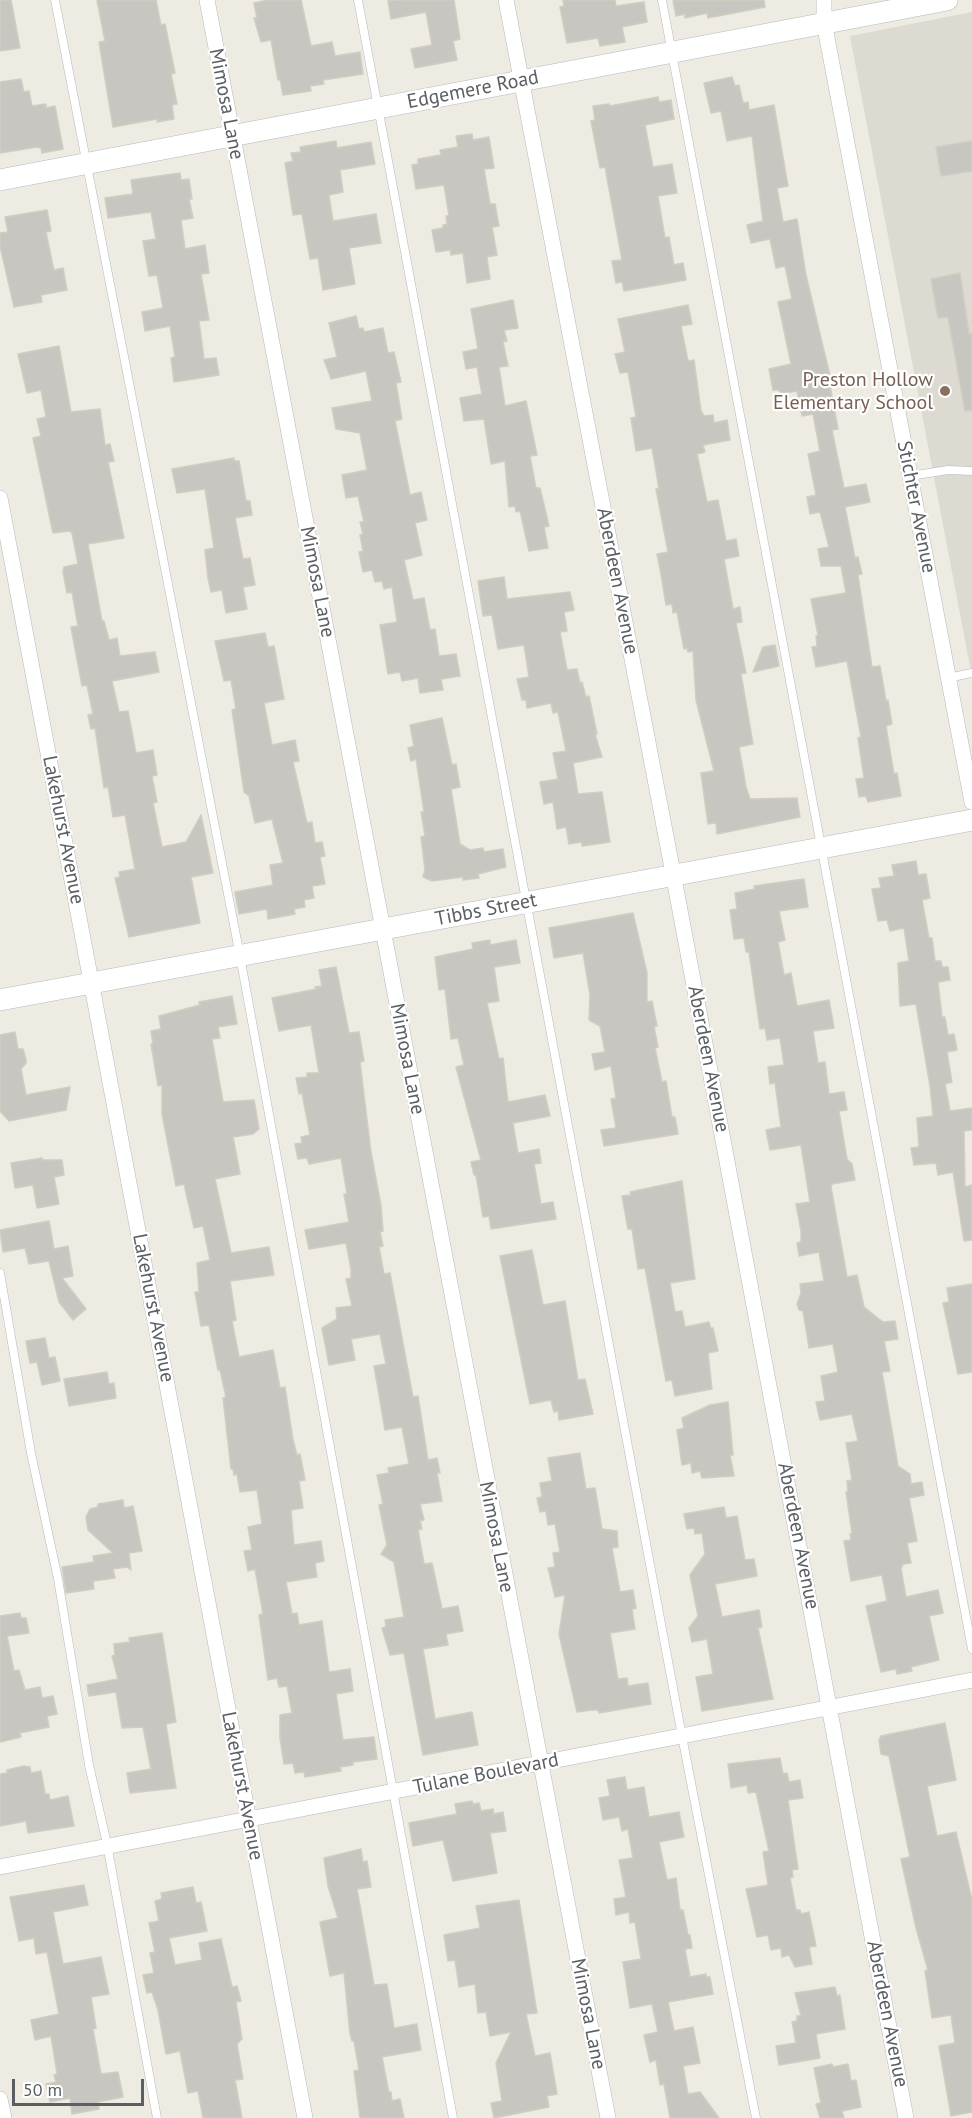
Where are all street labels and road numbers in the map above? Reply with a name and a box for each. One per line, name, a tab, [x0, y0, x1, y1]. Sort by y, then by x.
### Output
street label: Mimosa Lane	[203, 46, 249, 162]
street label: Edgemere Road	[405, 65, 541, 115]
street label: Stichter Avenue	[891, 439, 941, 575]
street label: Aberdeen Avenue	[591, 506, 643, 656]
street label: Mimosa Lane	[294, 524, 340, 640]
street label: Lakehurst Avenue	[37, 754, 89, 906]
street label: Tibbs Street	[433, 888, 539, 932]
street label: Aberdeen Avenue	[682, 984, 734, 1134]
street label: Mimosa Lane	[384, 1001, 430, 1117]
street label: Lakehurst Avenue	[127, 1232, 179, 1384]
street label: Aberdeen Avenue	[772, 1461, 824, 1611]
street label: Mimosa Lane	[473, 1479, 519, 1595]
street label: Lakehurst Avenue	[216, 1710, 268, 1862]
street label: Tulane Boulevard	[411, 1748, 561, 1800]
street label: Aberdeen Avenue	[861, 1939, 913, 2089]
street label: Mimosa Lane	[565, 1956, 611, 2072]

